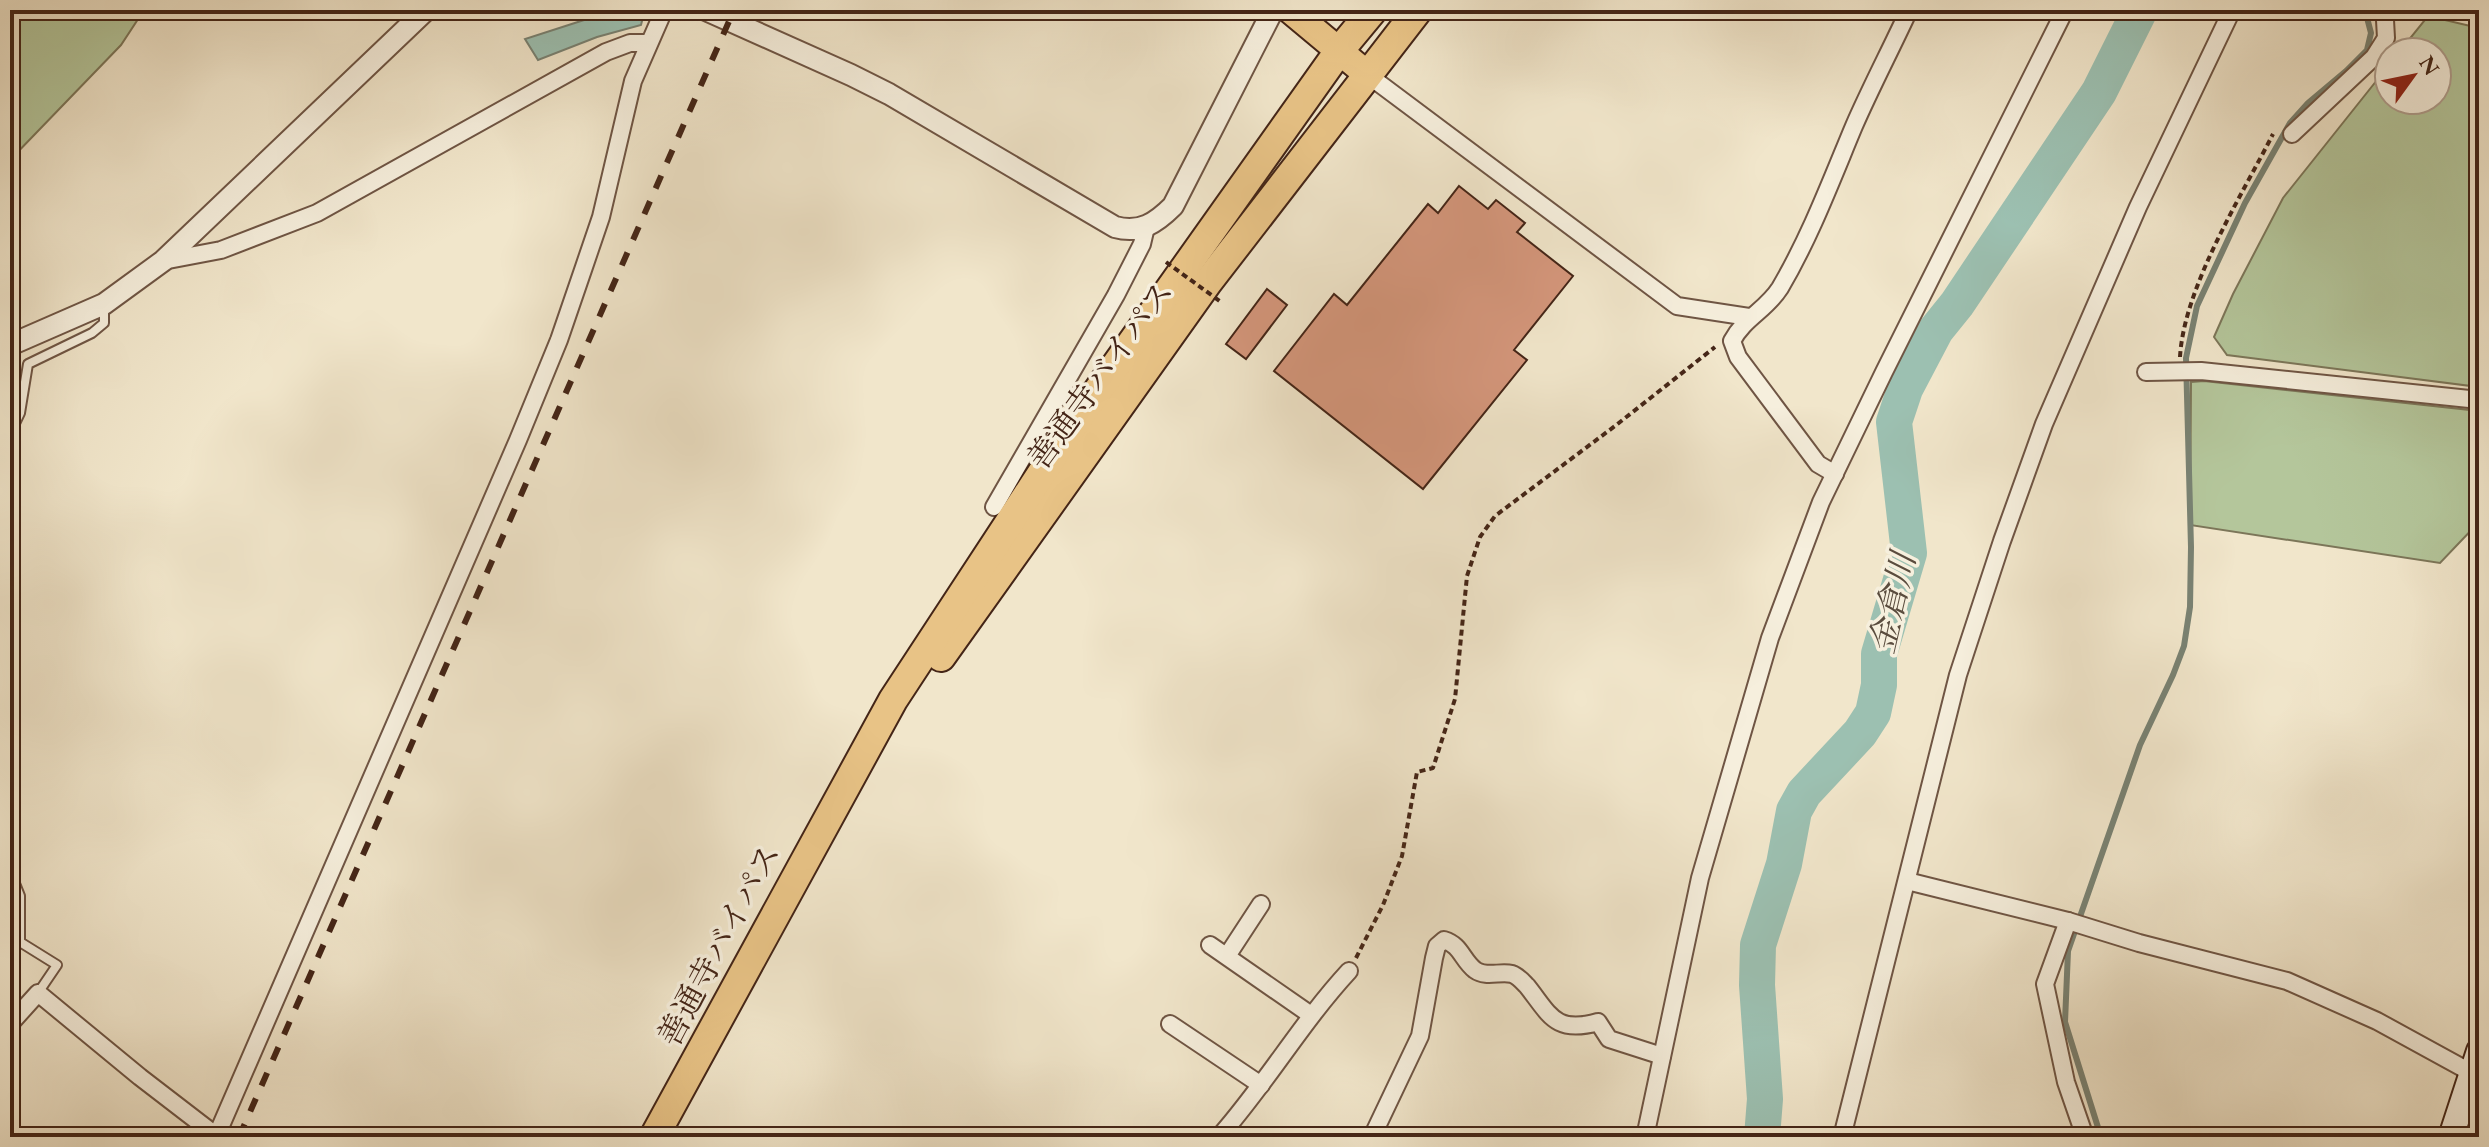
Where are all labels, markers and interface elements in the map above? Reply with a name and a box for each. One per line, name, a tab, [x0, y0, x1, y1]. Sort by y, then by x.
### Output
north arrow	[2373, 36, 2453, 116]
text: N	[2412, 50, 2446, 81]
street label: 善通寺バイパス	[1017, 272, 1183, 478]
water label: 金倉川	[1859, 544, 1926, 658]
street label: 善通寺バイパス	[648, 837, 790, 1053]

